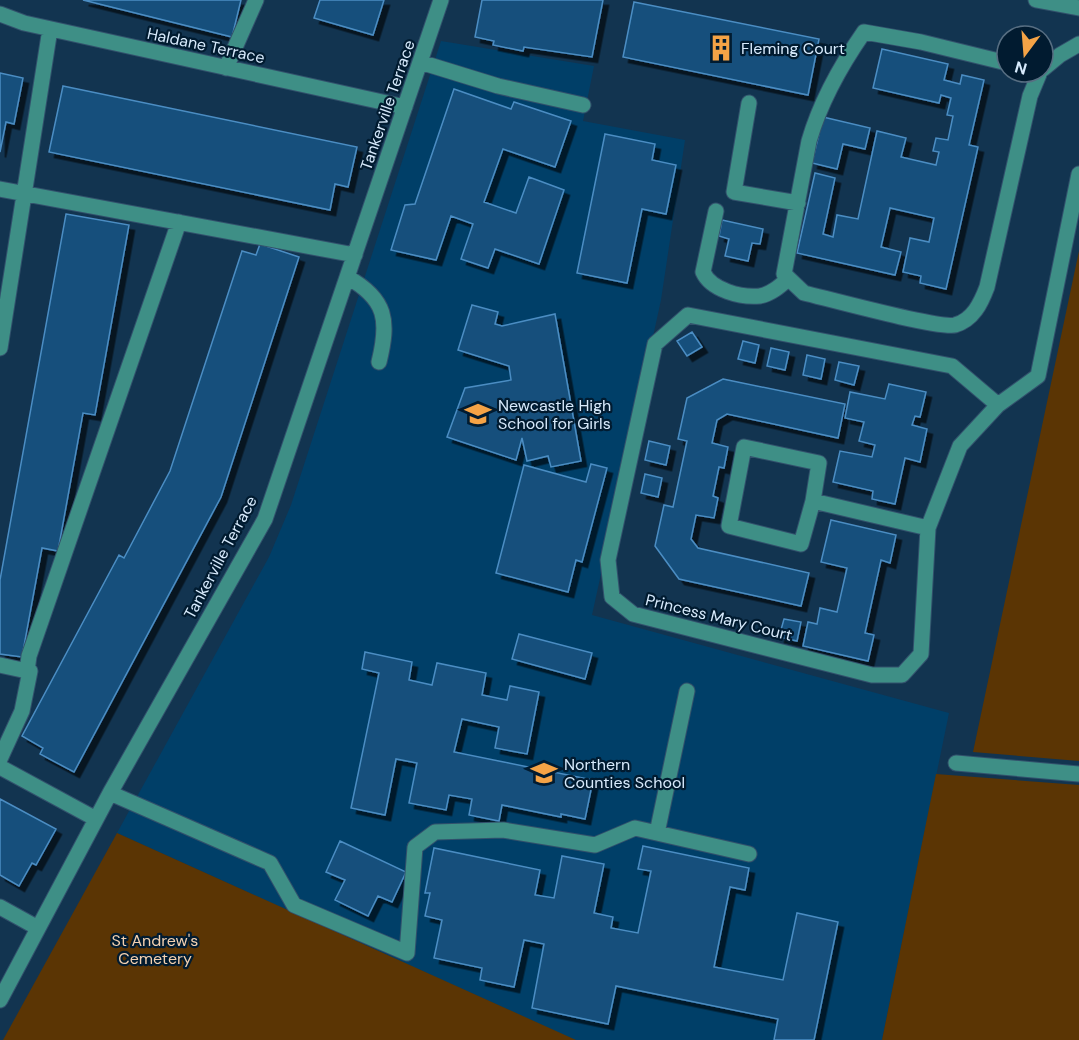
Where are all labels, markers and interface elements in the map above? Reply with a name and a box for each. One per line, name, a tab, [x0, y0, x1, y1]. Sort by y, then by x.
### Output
street label: Haldane Terrace	[145, 23, 267, 68]
north arrow	[995, 24, 1055, 84]
building icon: Fleming Court	[706, 33, 736, 63]
street label: Tankerville Terrace	[355, 37, 420, 173]
place label: Fleming Court	[741, 38, 845, 59]
text: N	[1012, 56, 1030, 80]
place label: Newcastle High School for Girls	[498, 395, 611, 434]
school or university icon: Newcastle High School for Girls	[463, 399, 493, 429]
street label: Tankerville Terrace	[179, 492, 262, 622]
street label: Princess Mary Court	[643, 589, 794, 646]
place label: Northern Counties School	[564, 754, 685, 793]
school or university icon: Northern Counties School	[529, 758, 559, 788]
park label: St Andrew's Cemetery	[112, 930, 198, 969]

